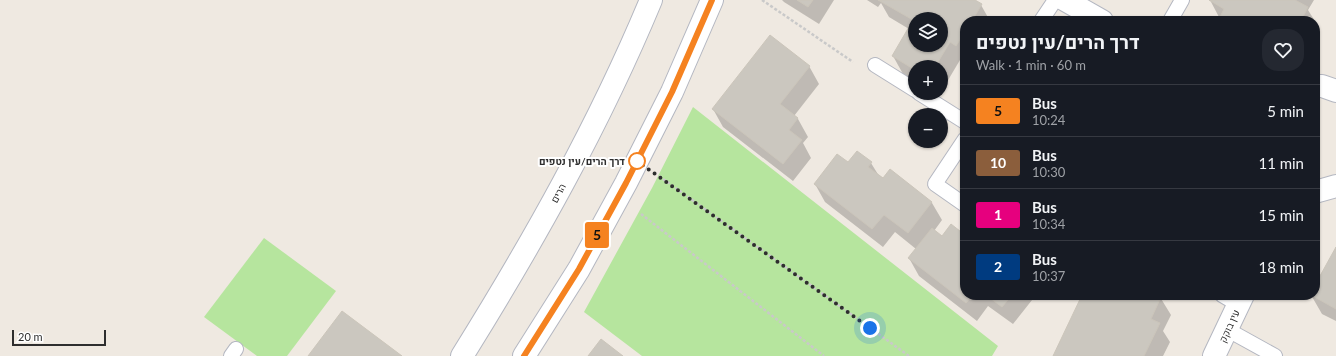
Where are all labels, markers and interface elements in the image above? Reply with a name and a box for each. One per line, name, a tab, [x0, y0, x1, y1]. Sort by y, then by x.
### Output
map controls	[908, 12, 948, 148]
button: layers	[908, 12, 948, 52]
button: heart	[1262, 29, 1304, 71]
text: דרך הרים/עין נטפים	[976, 30, 1140, 53]
text: Walk · 1 min · 60 m	[976, 57, 1086, 73]
button: +	[908, 60, 948, 100]
text: Bus	[1032, 94, 1057, 112]
text: 5	[994, 102, 1002, 119]
text: 5 min	[1267, 102, 1304, 120]
button: −	[908, 108, 948, 148]
text: 10:24	[1032, 112, 1065, 128]
text: Bus	[1032, 146, 1057, 164]
marker: דרך הרים/עין נטפים	[628, 152, 646, 170]
text: 10	[990, 154, 1006, 171]
text: 11 min	[1258, 154, 1304, 172]
place label: דרך הרים/עין נטפים	[539, 155, 625, 167]
text: 10:30	[1032, 164, 1065, 180]
street label: הרים	[548, 181, 568, 205]
text: Bus	[1032, 198, 1057, 216]
text: 1	[994, 206, 1002, 223]
text: 15 min	[1258, 206, 1304, 224]
text: 10:34	[1032, 216, 1065, 232]
line badge: 5	[584, 222, 610, 248]
text: 5	[593, 226, 601, 243]
text: Bus	[1032, 250, 1057, 268]
text: 2	[994, 258, 1002, 275]
text: 18 min	[1258, 258, 1304, 276]
text: 10:37	[1032, 268, 1065, 284]
street label: עין בוקק	[1216, 308, 1242, 344]
your location	[860, 318, 880, 338]
scale bar	[12, 328, 106, 347]
text: 20 m	[18, 330, 43, 343]

